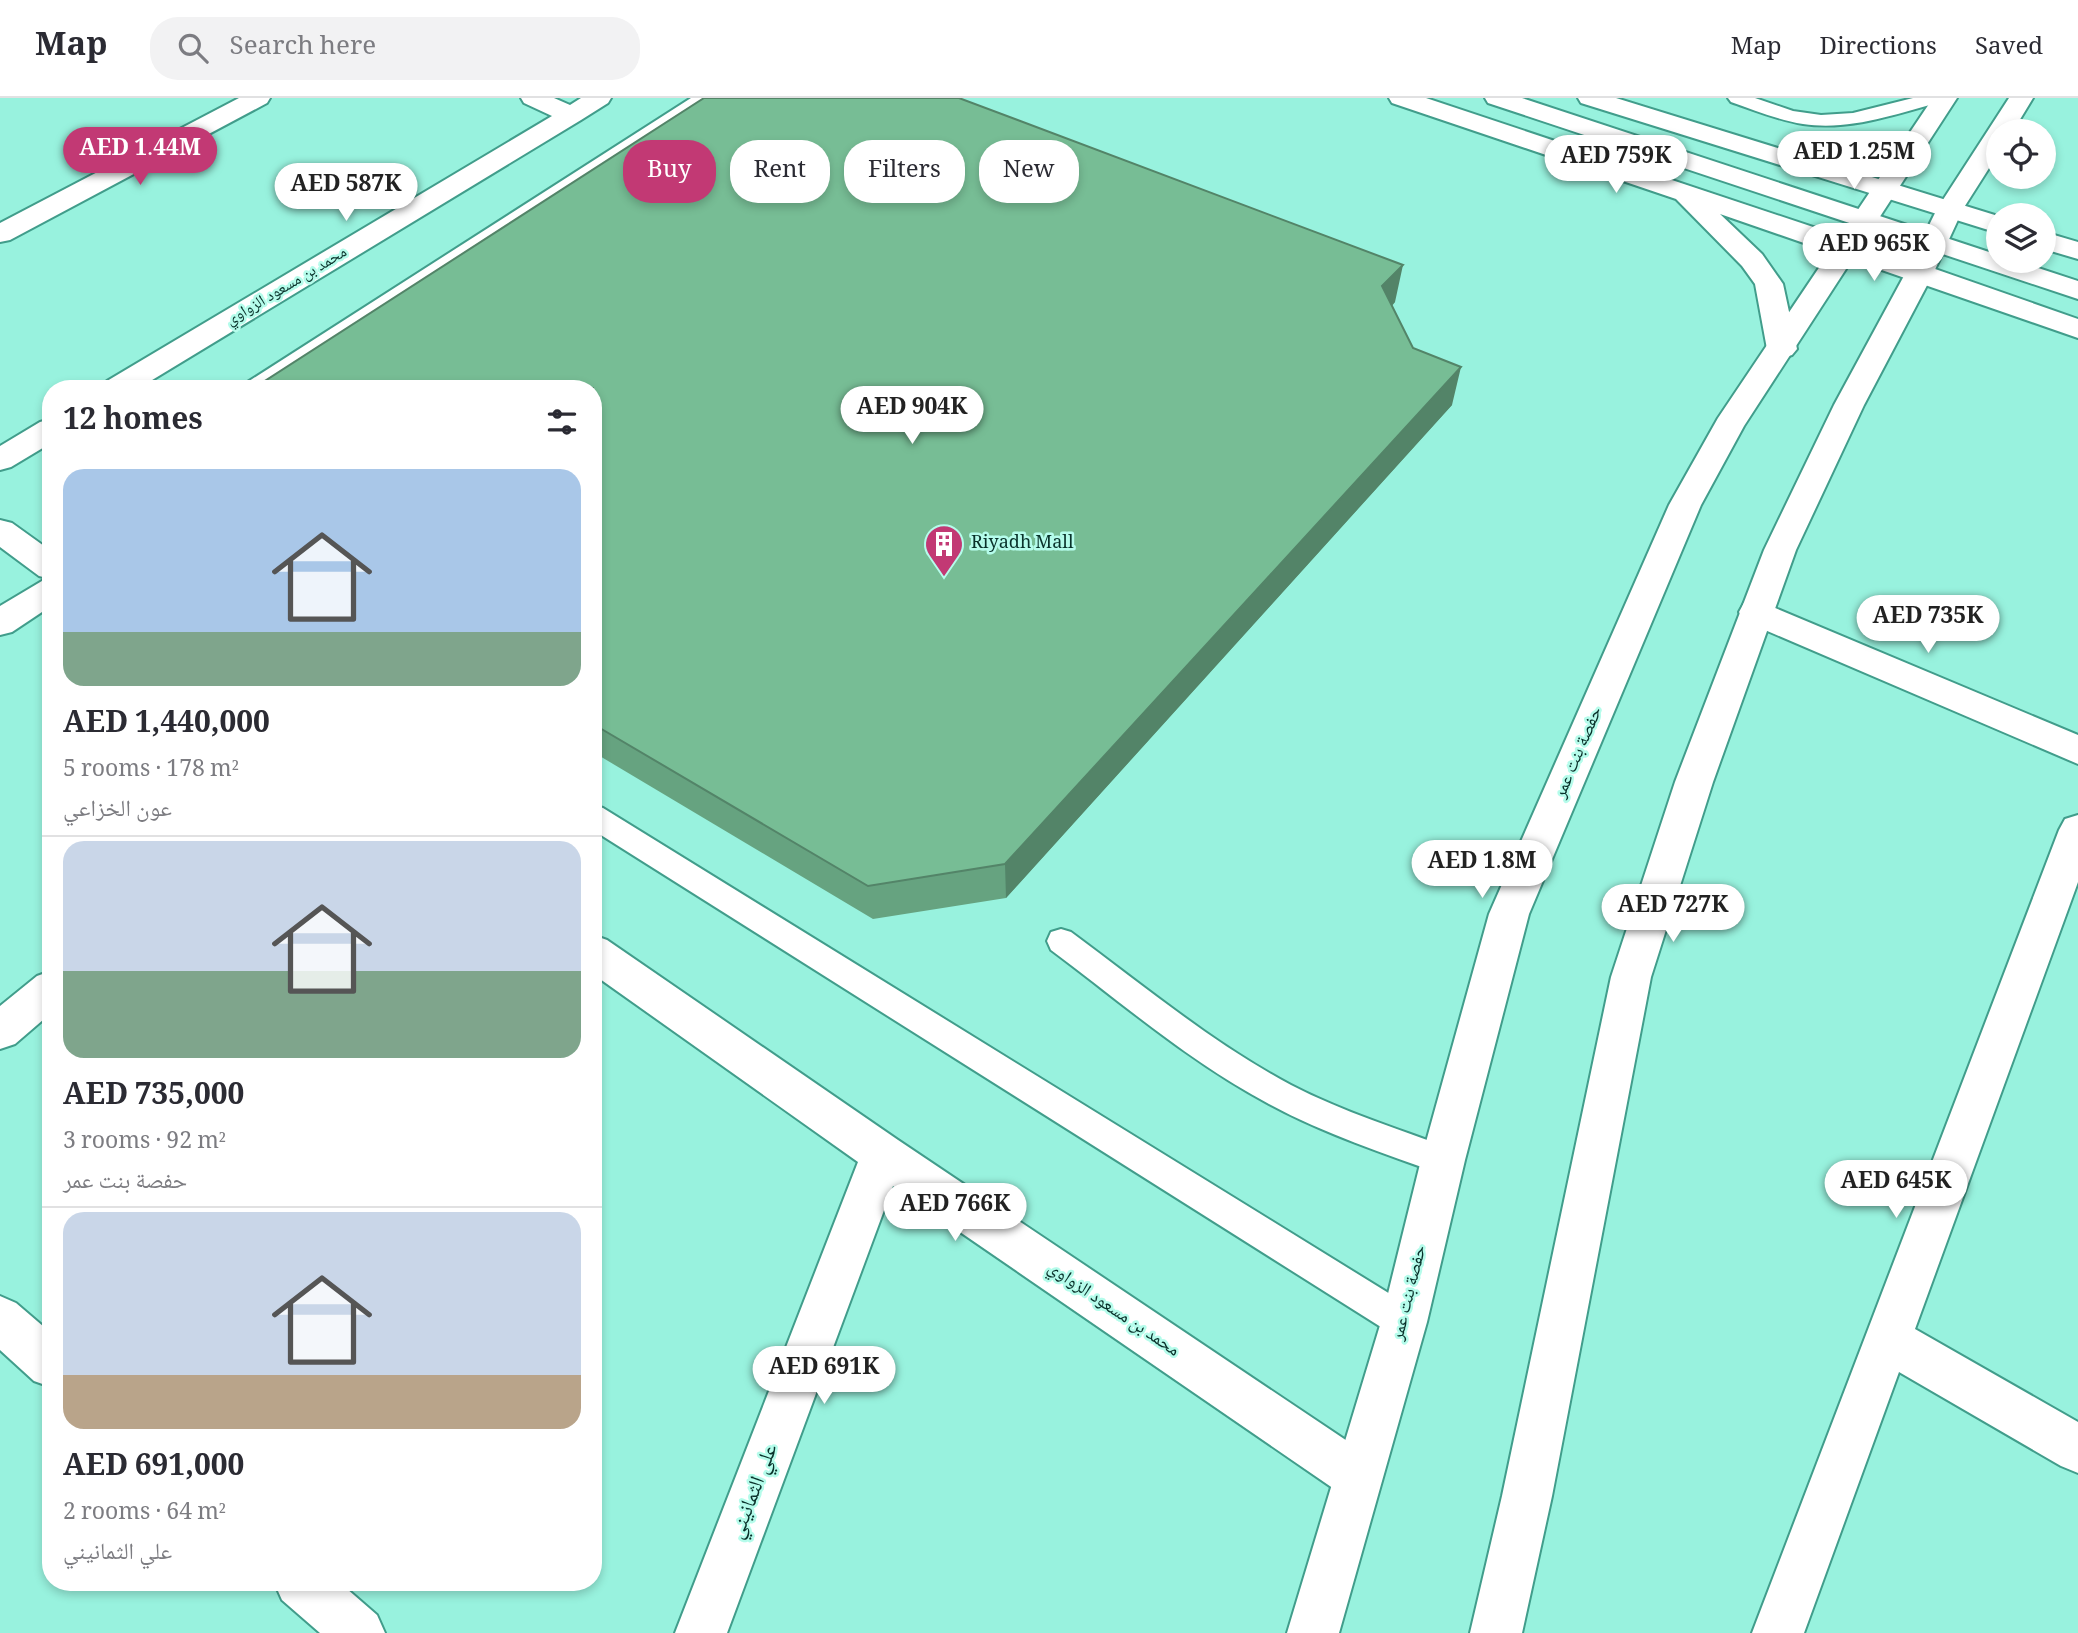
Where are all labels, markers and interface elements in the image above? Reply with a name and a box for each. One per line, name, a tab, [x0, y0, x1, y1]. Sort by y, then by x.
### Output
search box	[150, 17, 640, 80]
text: Map	[35, 20, 108, 76]
text: Search here	[230, 26, 376, 70]
text: Map	[1731, 28, 1782, 69]
text: Directions	[1820, 28, 1937, 69]
text: Saved	[1975, 28, 2043, 69]
icon: search	[174, 29, 212, 67]
map controls	[1986, 119, 2056, 273]
button: locate	[1986, 119, 2056, 189]
pin: AED 1.44M	[60, 127, 220, 187]
text: AED 1.44M	[79, 130, 201, 170]
pin: AED 1.25M	[1774, 132, 1934, 191]
text: AED 1.25M	[1793, 134, 1915, 174]
pin: AED 759K	[1544, 136, 1688, 195]
text: AED 759K	[1561, 138, 1671, 178]
chip: Buy	[623, 140, 716, 203]
chip: Rent	[730, 140, 830, 203]
chip: Filters	[844, 140, 965, 203]
chip: New	[979, 140, 1079, 203]
pin: AED 587K	[274, 164, 418, 223]
text: AED 587K	[291, 166, 401, 206]
button: layers	[1986, 203, 2056, 273]
pin: AED 965K	[1802, 223, 1946, 283]
text: AED 965K	[1819, 226, 1929, 266]
street label: محمد بن مسعود الزواوي	[221, 240, 353, 334]
pin: AED 904K	[840, 386, 984, 446]
text: AED 904K	[857, 389, 967, 429]
text: 12 homes	[63, 397, 203, 448]
icon: filters	[543, 403, 581, 441]
icon: home	[259, 514, 385, 640]
building icon: Riyadh Mall	[923, 523, 965, 578]
place label: Riyadh Mall	[971, 529, 1074, 559]
pin: AED 735K	[1856, 596, 2000, 655]
text: AED 735K	[1873, 598, 1983, 638]
text: AED 1,440,000	[63, 700, 270, 751]
street label: حفصة بنت عمر	[1546, 702, 1612, 805]
text: 5 rooms · 178 m²	[63, 751, 239, 791]
text: عون الخزاعي	[63, 791, 172, 831]
pin: AED 1.8M	[1410, 840, 1554, 900]
text: AED 1.8M	[1428, 843, 1536, 883]
pin: AED 727K	[1601, 884, 1745, 944]
icon: home	[259, 886, 385, 1012]
text: AED 727K	[1618, 887, 1728, 927]
text: AED 735,000	[63, 1072, 244, 1123]
text: 3 rooms · 92 m²	[63, 1123, 226, 1163]
pin: AED 645K	[1824, 1160, 1968, 1220]
text: حفصة بنت عمر	[63, 1163, 187, 1203]
text: AED 645K	[1841, 1163, 1951, 1203]
pin: AED 766K	[883, 1184, 1027, 1243]
text: AED 766K	[900, 1186, 1010, 1226]
street label: حفصة بنت عمر	[1383, 1242, 1436, 1345]
street label: محمد بن مسعود الزواوي	[1040, 1254, 1186, 1366]
icon: home	[259, 1257, 385, 1383]
pin: AED 691K	[752, 1346, 896, 1406]
text: AED 691K	[769, 1349, 879, 1389]
street label: علي الثمانيني	[721, 1439, 789, 1545]
text: AED 691,000	[63, 1443, 244, 1494]
text: 2 rooms · 64 m²	[63, 1494, 226, 1534]
text: علي الثمانيني	[63, 1534, 172, 1574]

